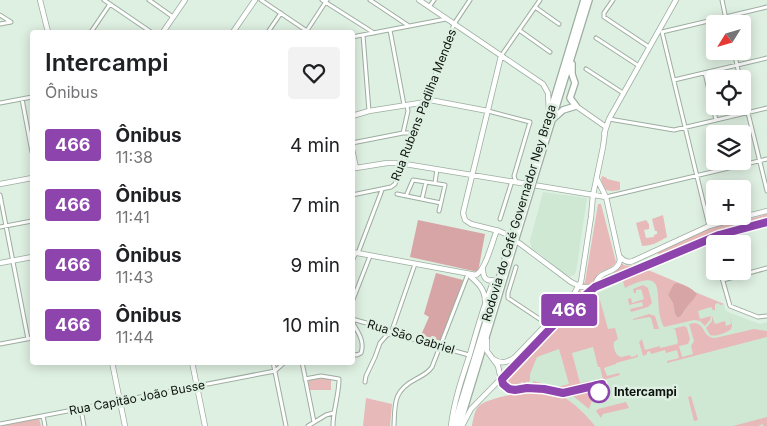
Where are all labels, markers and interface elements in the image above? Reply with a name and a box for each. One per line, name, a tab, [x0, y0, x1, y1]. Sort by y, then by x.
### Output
north arrow	[706, 15, 751, 60]
map controls	[706, 15, 751, 280]
street label: Rua Rubens Padilha Mendes	[388, 27, 459, 183]
button: heart	[288, 47, 340, 99]
text: Intercampi	[45, 48, 169, 77]
button: locate	[706, 70, 751, 115]
text: Ônibus	[45, 82, 98, 102]
street label: Rodovia do Café Governador Ney Braga	[478, 102, 559, 323]
text: Ônibus	[116, 124, 182, 147]
button: layers	[706, 125, 751, 170]
text: 466	[55, 134, 91, 155]
text: 4 min	[290, 134, 340, 157]
text: 11:38	[116, 147, 153, 167]
button: +	[706, 180, 751, 225]
text: Ônibus	[116, 184, 182, 207]
text: 466	[55, 194, 91, 215]
text: 7 min	[291, 194, 340, 217]
text: 11:41	[116, 207, 150, 227]
button: −	[706, 235, 751, 280]
text: Ônibus	[116, 244, 182, 267]
text: 466	[55, 254, 91, 275]
text: 9 min	[290, 254, 340, 277]
text: 11:43	[116, 267, 153, 287]
line badge: 466	[540, 294, 598, 326]
text: 466	[551, 299, 587, 320]
text: Ônibus	[116, 304, 182, 327]
text: 466	[55, 314, 91, 335]
text: 10 min	[282, 314, 340, 337]
street label: Rua São Gabriel	[366, 316, 457, 357]
text: 11:44	[116, 327, 154, 347]
street label: Rua Capitão João Busse	[68, 377, 206, 418]
marker: Intercampi	[588, 381, 610, 403]
place label: Intercampi	[614, 384, 677, 399]

